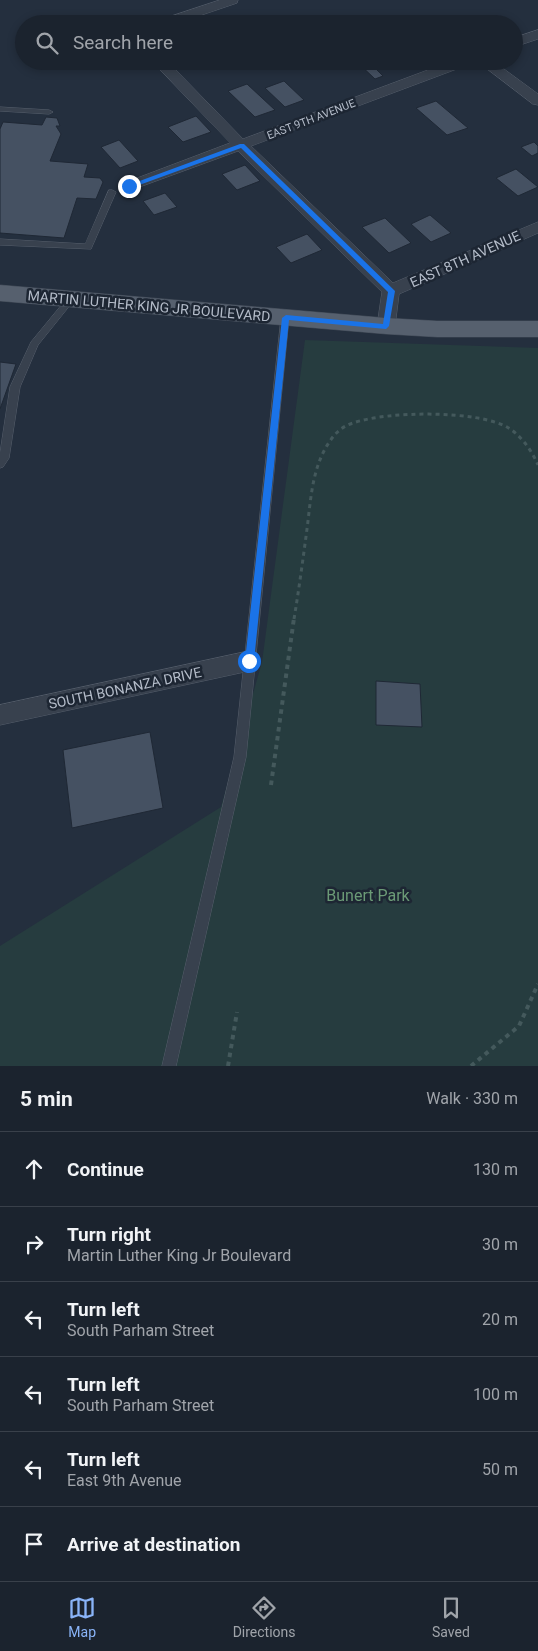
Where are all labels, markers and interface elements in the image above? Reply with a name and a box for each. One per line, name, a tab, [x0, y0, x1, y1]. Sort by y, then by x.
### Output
search box	[15, 15, 523, 70]
icon: search	[33, 29, 61, 57]
text: Search here	[73, 31, 173, 54]
street label: EAST 9TH AVENUE	[265, 97, 357, 142]
route end	[118, 175, 141, 198]
street label: EAST 8TH AVENUE	[407, 227, 523, 291]
street label: MARTIN LUTHER KING JR BOULEVARD	[27, 287, 271, 325]
route start	[238, 650, 261, 673]
street label: SOUTH BONANZA DRIVE	[47, 664, 203, 712]
park label: Bunert Park	[326, 886, 411, 905]
text: 5 min	[20, 1087, 73, 1111]
text: Walk · 330 m	[426, 1089, 518, 1108]
icon: ahead	[20, 1155, 48, 1183]
text: Continue	[67, 1158, 144, 1181]
text: 130 m	[473, 1160, 518, 1179]
text: Turn right	[67, 1223, 151, 1246]
icon: right	[20, 1230, 48, 1258]
text: 30 m	[482, 1235, 518, 1254]
text: Martin Luther King Jr Boulevard	[67, 1246, 291, 1265]
text: Turn left	[67, 1298, 140, 1321]
icon: left	[20, 1305, 48, 1333]
text: 20 m	[482, 1310, 518, 1329]
text: South Parham Street	[67, 1321, 214, 1340]
text: Turn left	[67, 1373, 140, 1396]
icon: left	[20, 1380, 48, 1408]
text: 100 m	[473, 1385, 518, 1404]
text: South Parham Street	[67, 1396, 214, 1415]
text: Turn left	[67, 1448, 140, 1471]
icon: left	[20, 1455, 48, 1483]
text: 50 m	[482, 1460, 518, 1479]
text: East 9th Avenue	[67, 1471, 182, 1490]
icon: arrive	[20, 1530, 48, 1558]
text: Arrive at destination	[67, 1533, 240, 1556]
tab: Map	[68, 1594, 96, 1640]
tab: Directions	[233, 1594, 296, 1640]
tab: Saved	[432, 1594, 470, 1640]

